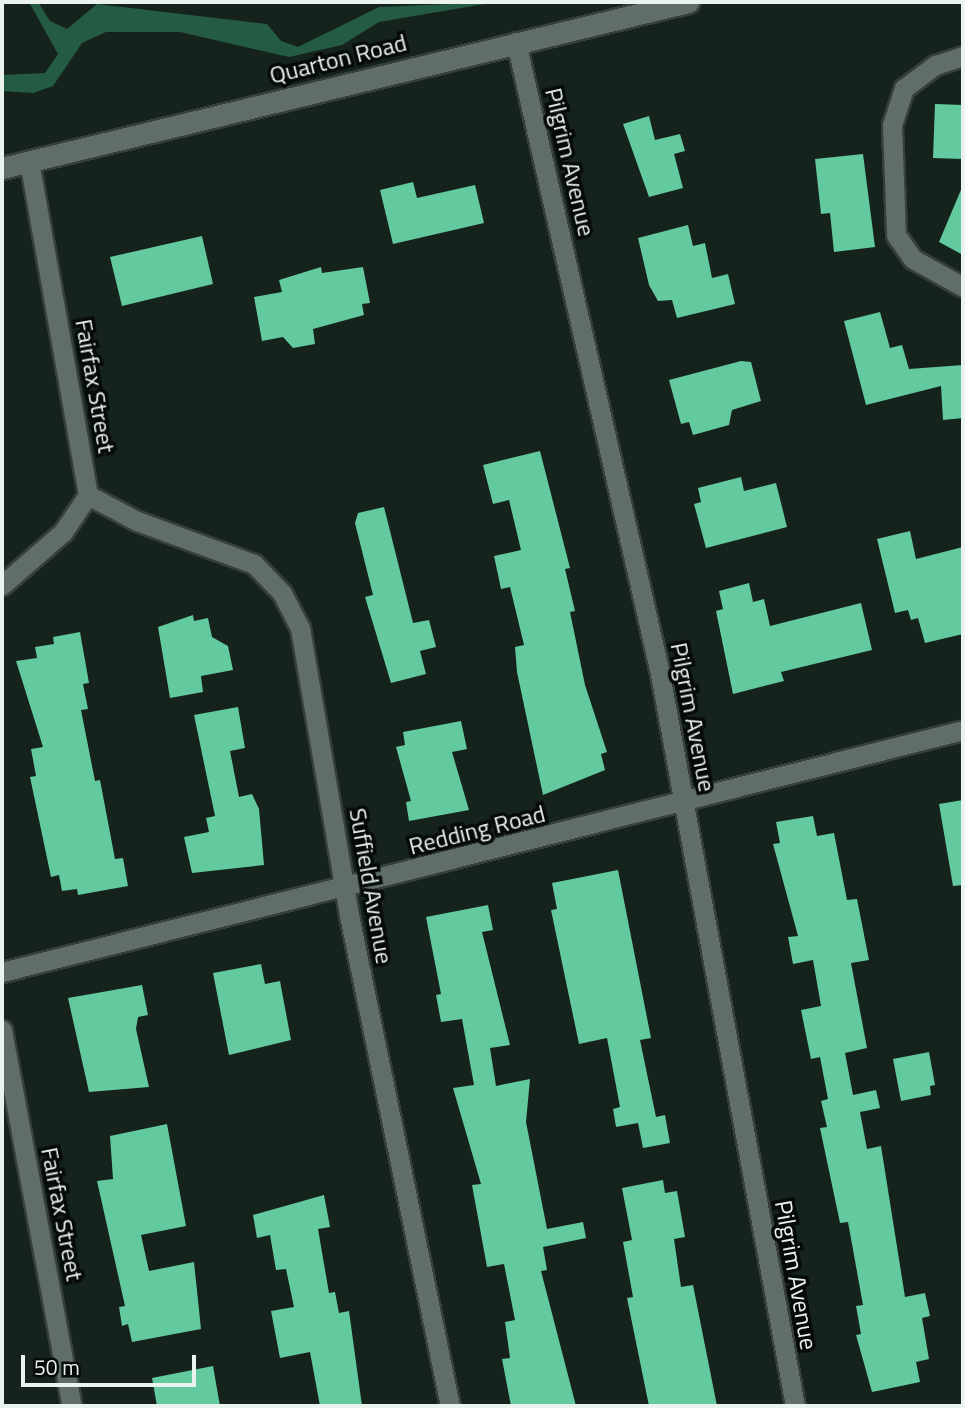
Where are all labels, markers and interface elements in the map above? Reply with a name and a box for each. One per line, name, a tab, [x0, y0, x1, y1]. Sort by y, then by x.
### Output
street label: Quarton Road	[267, 28, 409, 90]
street label: Pilgrim Avenue	[539, 85, 601, 239]
street label: Fairfax Street	[69, 317, 121, 455]
street label: Pilgrim Avenue	[664, 640, 722, 794]
street label: Redding Road	[406, 799, 548, 861]
street label: Suffield Avenue	[343, 806, 399, 966]
street label: Fairfax Street	[35, 1145, 89, 1283]
street label: Pilgrim Avenue	[769, 1198, 823, 1352]
scale bar	[24, 1342, 200, 1386]
text: 50 m	[34, 1351, 80, 1383]

